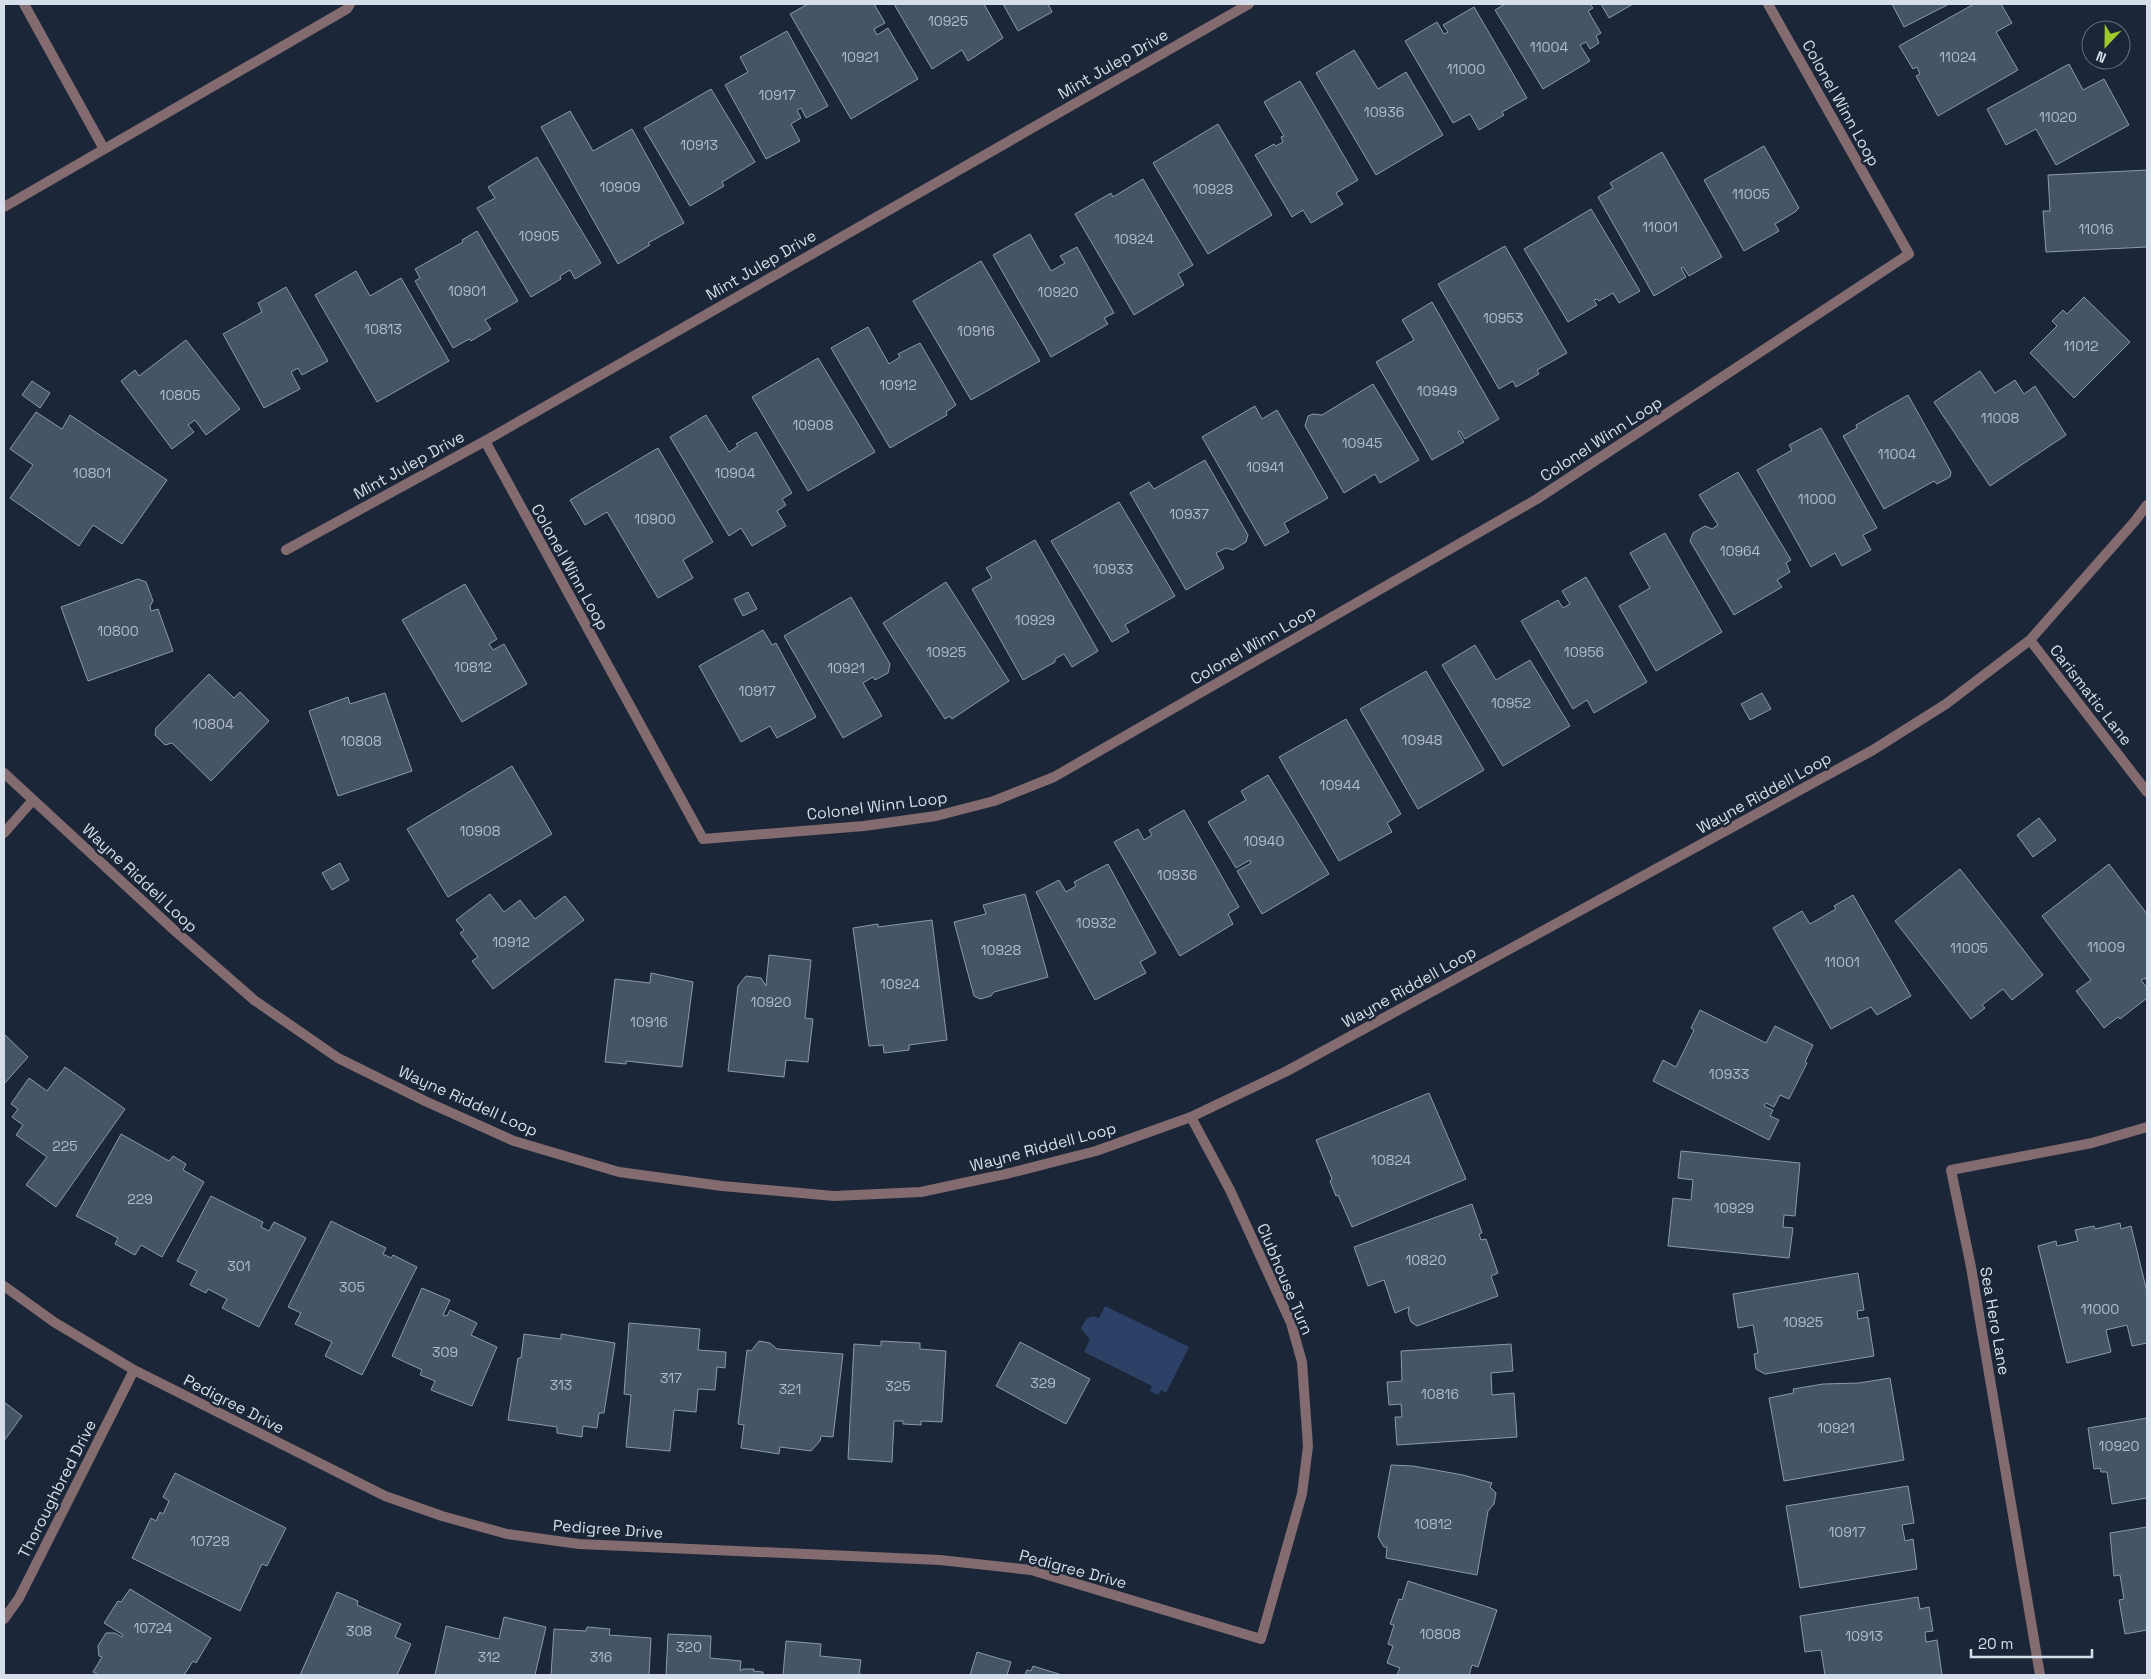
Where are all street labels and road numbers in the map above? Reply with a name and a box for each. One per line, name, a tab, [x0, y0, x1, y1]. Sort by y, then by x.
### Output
street label: Mint Julep Drive	[1054, 24, 1172, 104]
street label: Colonel Winn Loop	[1797, 36, 1885, 170]
street label: Mint Julep Drive	[702, 225, 820, 305]
street label: Colonel Winn Loop	[1536, 392, 1666, 486]
street label: Mint Julep Drive	[350, 426, 468, 504]
street label: Colonel Winn Loop	[526, 500, 614, 634]
street label: Colonel Winn Loop	[1186, 601, 1320, 689]
street label: Carismatic Lane	[2045, 640, 2137, 750]
street label: Wayne Riddell Loop	[1693, 747, 1835, 839]
street label: Colonel Winn Loop	[805, 787, 949, 825]
street label: Wayne Riddell Loop	[78, 819, 202, 937]
street label: Wayne Riddell Loop	[1338, 941, 1480, 1033]
street label: Wayne Riddell Loop	[395, 1061, 541, 1141]
street label: Wayne Riddell Loop	[967, 1117, 1119, 1177]
street label: Clubhouse Turn	[1252, 1220, 1318, 1338]
street label: Sea Hero Lane	[1975, 1265, 2015, 1377]
street label: Pedigree Drive	[180, 1370, 288, 1438]
street label: Thoroughbred Drive	[13, 1416, 101, 1562]
street label: Pedigree Drive	[552, 1515, 664, 1543]
street label: Pedigree Drive	[1017, 1545, 1129, 1593]

